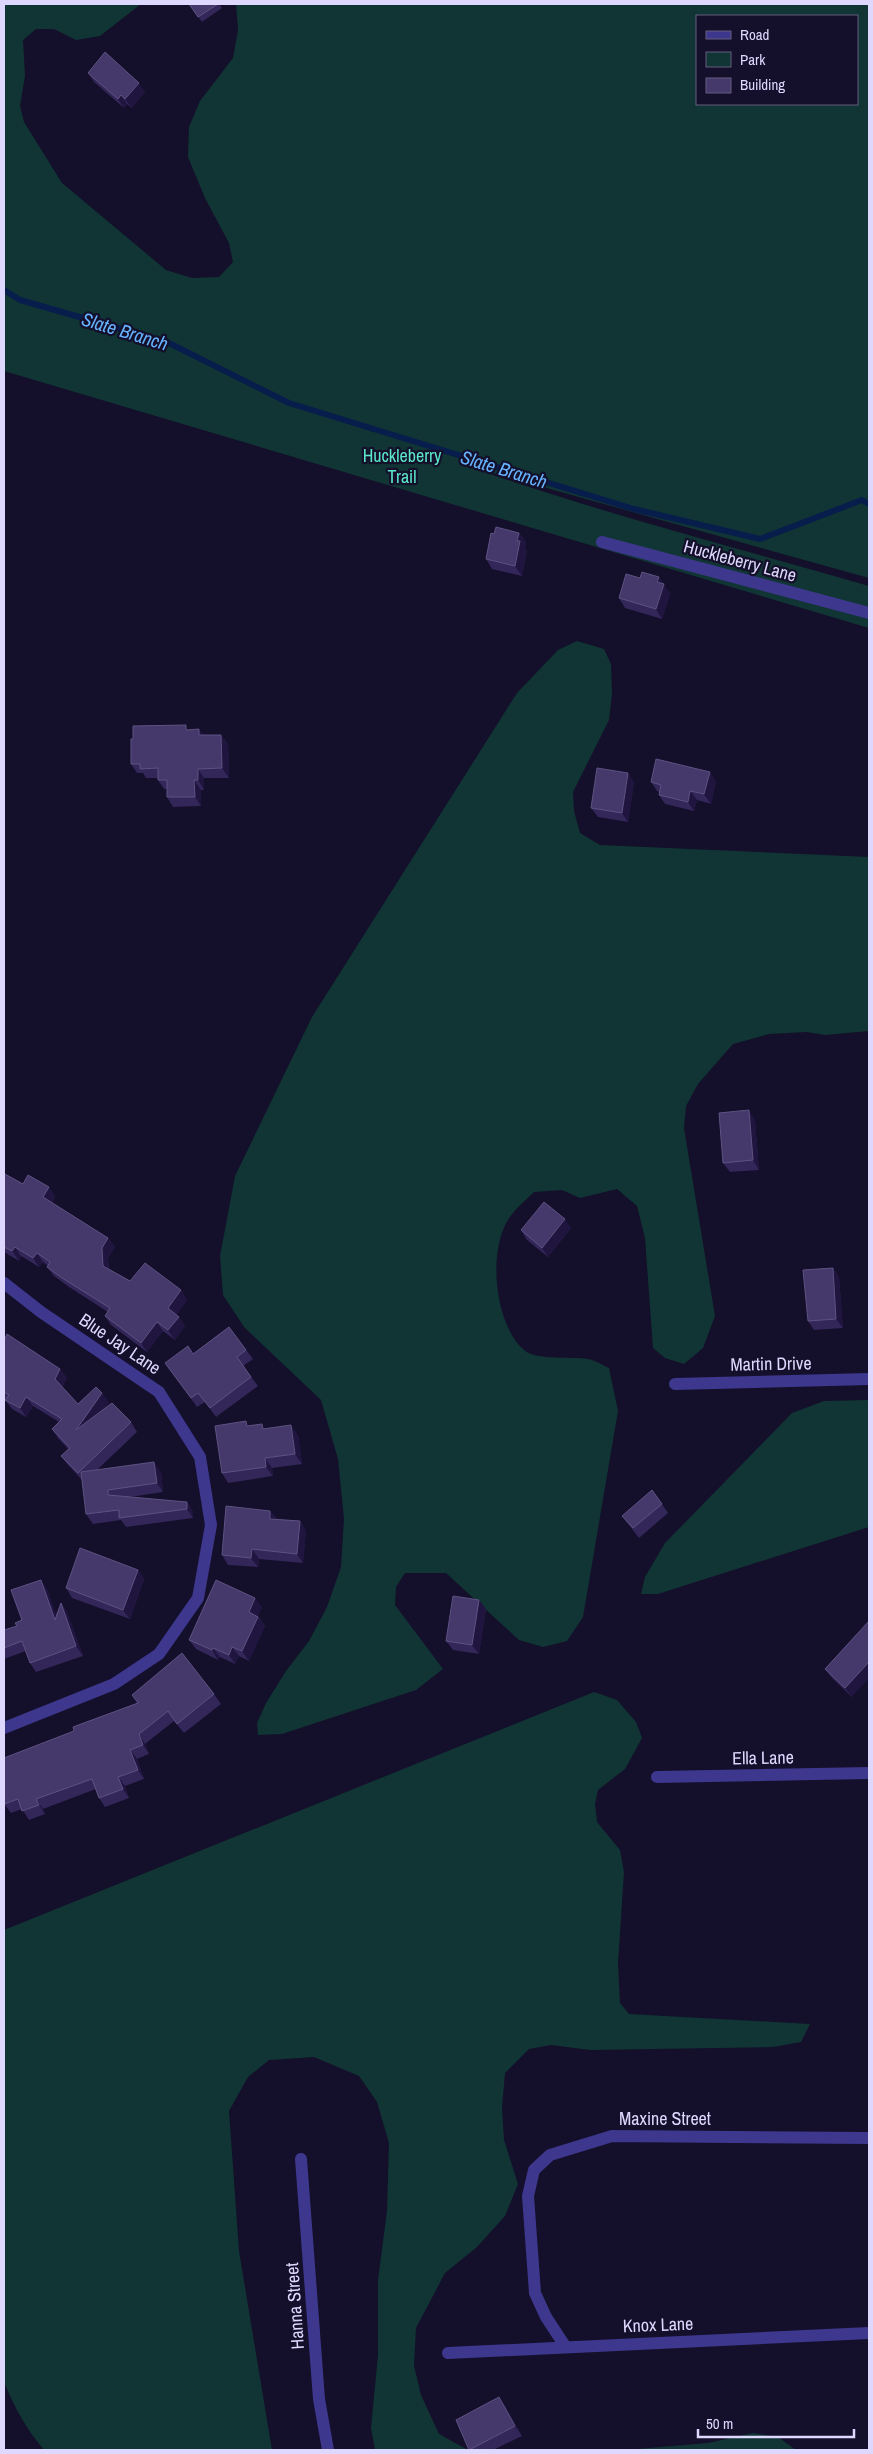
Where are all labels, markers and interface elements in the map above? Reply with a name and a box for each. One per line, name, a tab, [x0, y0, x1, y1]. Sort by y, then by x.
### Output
legend	[696, 15, 858, 105]
text: Road	[740, 24, 769, 45]
text: Park	[740, 49, 766, 70]
text: Building	[740, 74, 785, 95]
water label: Slate Branch	[79, 306, 171, 356]
park label: Huckleberry Trail	[363, 443, 442, 489]
water label: Slate Branch	[458, 444, 550, 494]
street label: Huckleberry Lane	[681, 533, 799, 588]
street label: Blue Jay Lane	[75, 1307, 166, 1380]
street label: Martin Drive	[730, 1350, 812, 1377]
street label: Ella Lane	[732, 1744, 794, 1771]
street label: Maxine Street	[619, 2106, 711, 2131]
street label: Hanna Street	[279, 2262, 310, 2350]
street label: Knox Lane	[622, 2311, 694, 2338]
scale bar	[698, 2406, 854, 2438]
text: 50 m	[706, 2413, 733, 2434]

